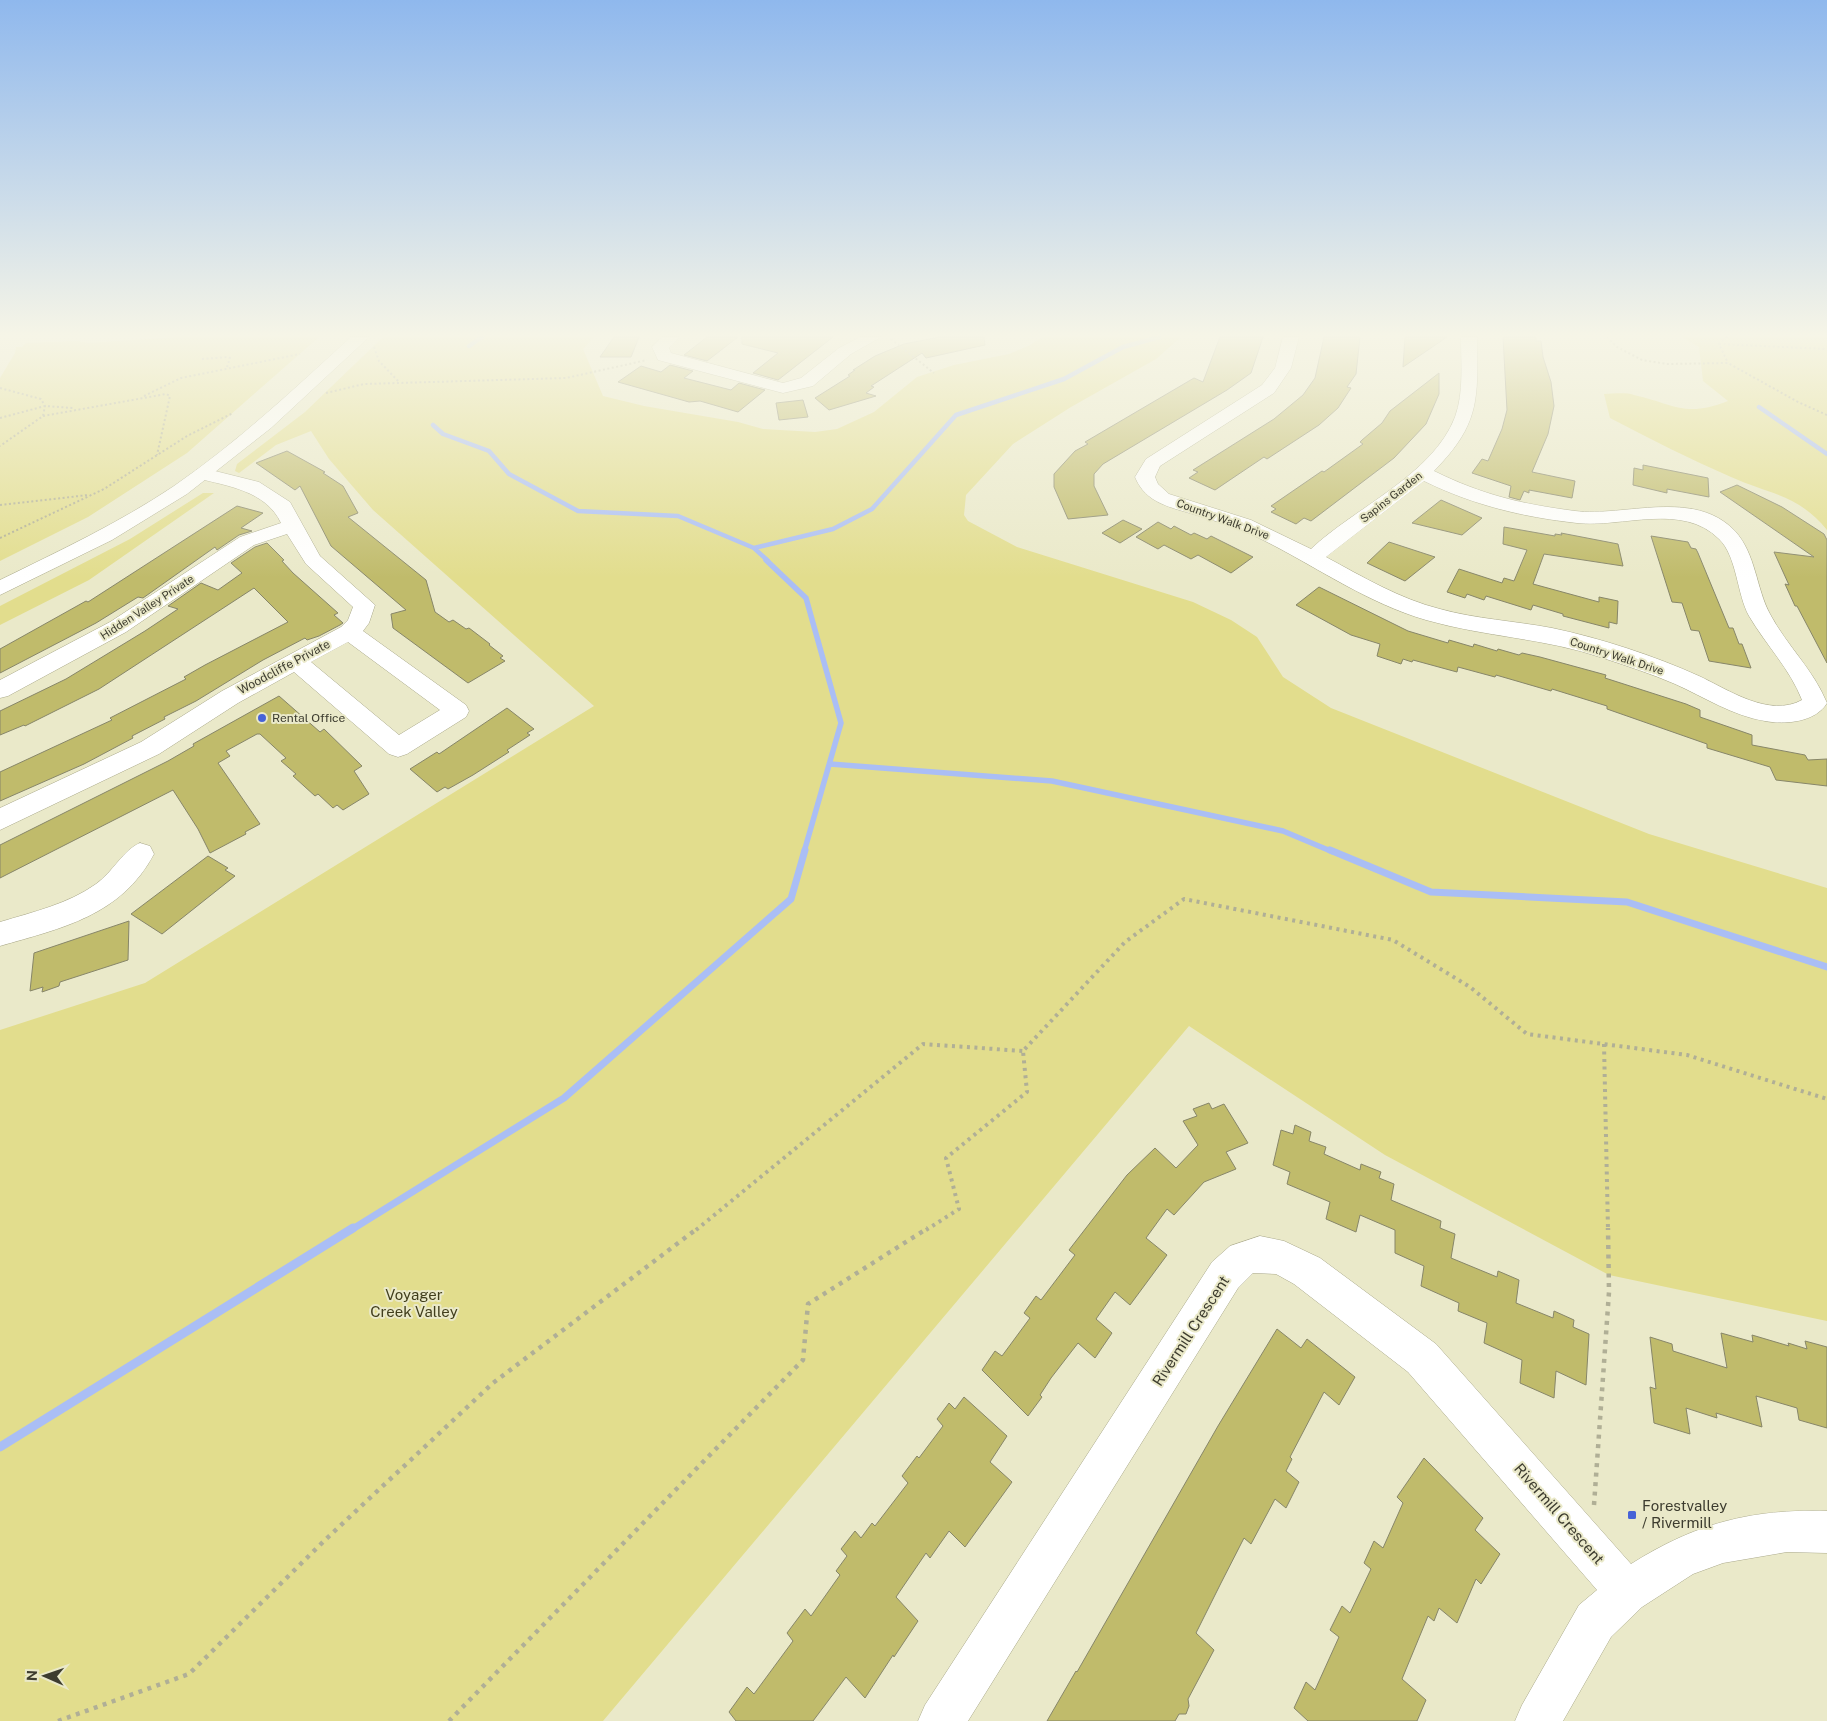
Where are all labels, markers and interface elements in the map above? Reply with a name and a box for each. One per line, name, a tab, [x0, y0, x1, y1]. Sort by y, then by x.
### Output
street label: Sapins Garden	[1358, 469, 1424, 525]
street label: Country Walk Drive	[1175, 497, 1271, 541]
street label: Hidden Valley Private	[98, 572, 196, 642]
street label: Country Walk Drive	[1569, 635, 1665, 677]
street label: Woodcliffe Private	[236, 637, 333, 697]
place label: Rental Office	[272, 711, 346, 725]
marker: Rental Office	[256, 712, 268, 724]
street label: Rivermill Crescent	[1149, 1272, 1233, 1389]
park label: Voyager Creek Valley	[370, 1286, 458, 1320]
street label: Rivermill Crescent	[1511, 1460, 1608, 1568]
place label: Forestvalley / Rivermill	[1642, 1497, 1727, 1531]
marker: Forestvalley / Rivermill	[1626, 1509, 1638, 1521]
north arrow	[20, 1651, 70, 1701]
text: N	[24, 1670, 40, 1681]

